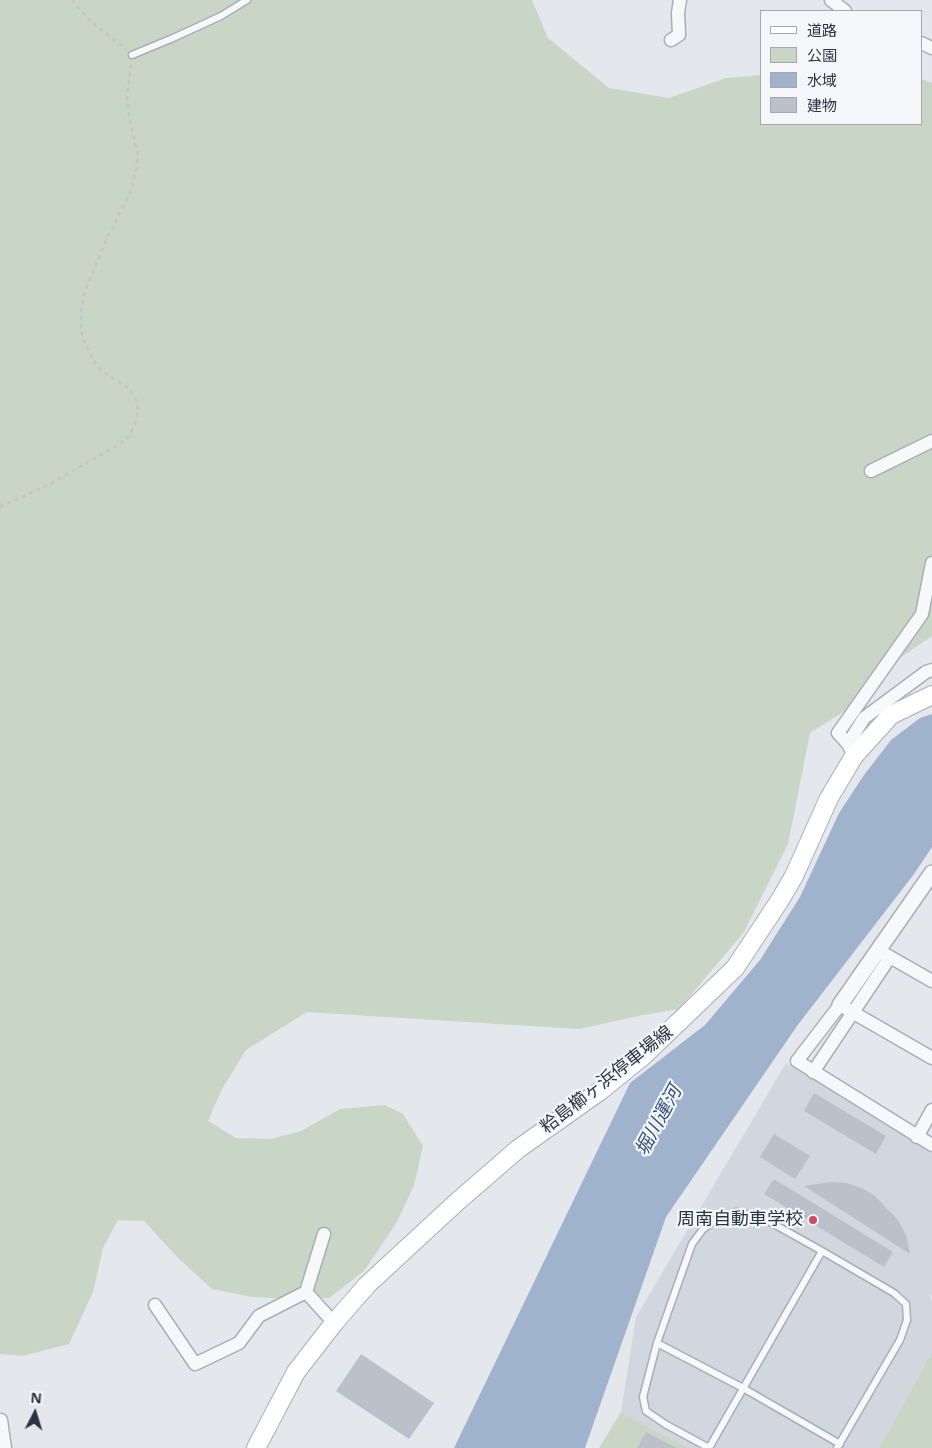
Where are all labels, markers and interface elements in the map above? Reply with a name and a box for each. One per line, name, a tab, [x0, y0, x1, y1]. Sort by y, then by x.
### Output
legend	[760, 10, 922, 125]
text: 道路	[807, 20, 837, 40]
text: 公園	[807, 45, 837, 65]
text: 水域	[807, 70, 837, 90]
text: 建物	[807, 95, 837, 115]
street label: 粭島櫛ヶ浜停車場線	[537, 1022, 677, 1138]
water label: 堀川運河	[631, 1082, 687, 1160]
place label: 周南自動車学校	[677, 1209, 803, 1231]
marker: 周南自動車学校	[807, 1214, 819, 1226]
north arrow	[10, 1388, 60, 1438]
text: N	[30, 1388, 43, 1408]

